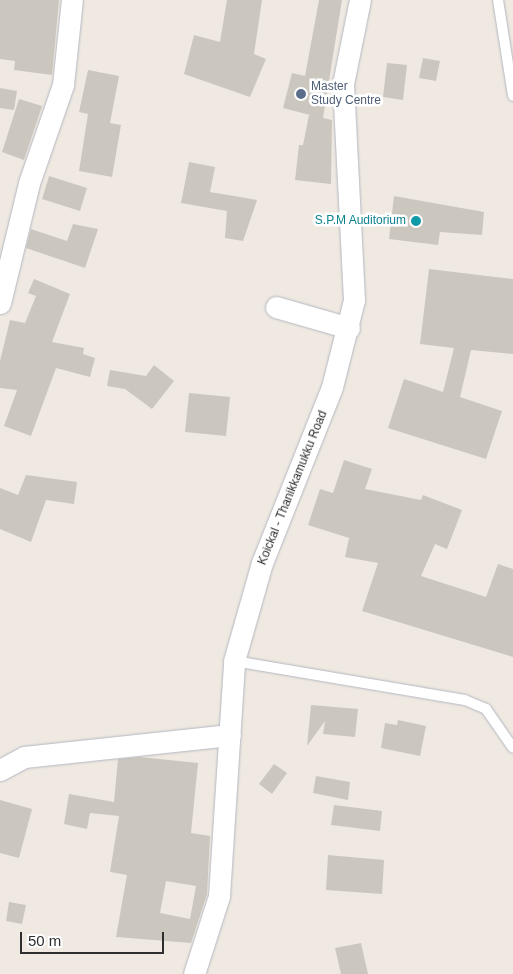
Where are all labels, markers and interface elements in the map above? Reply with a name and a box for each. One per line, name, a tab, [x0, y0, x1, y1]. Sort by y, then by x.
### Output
place label: Master Study Centre	[311, 80, 381, 108]
marker: Master Study Centre	[295, 88, 307, 100]
place label: S.P.M Auditorium	[314, 214, 406, 228]
marker: S.P.M Auditorium	[410, 215, 422, 227]
street label: Koickal - Thanikkamukku Road	[255, 409, 331, 567]
scale bar	[22, 922, 166, 954]
text: 50 m	[28, 932, 61, 949]

